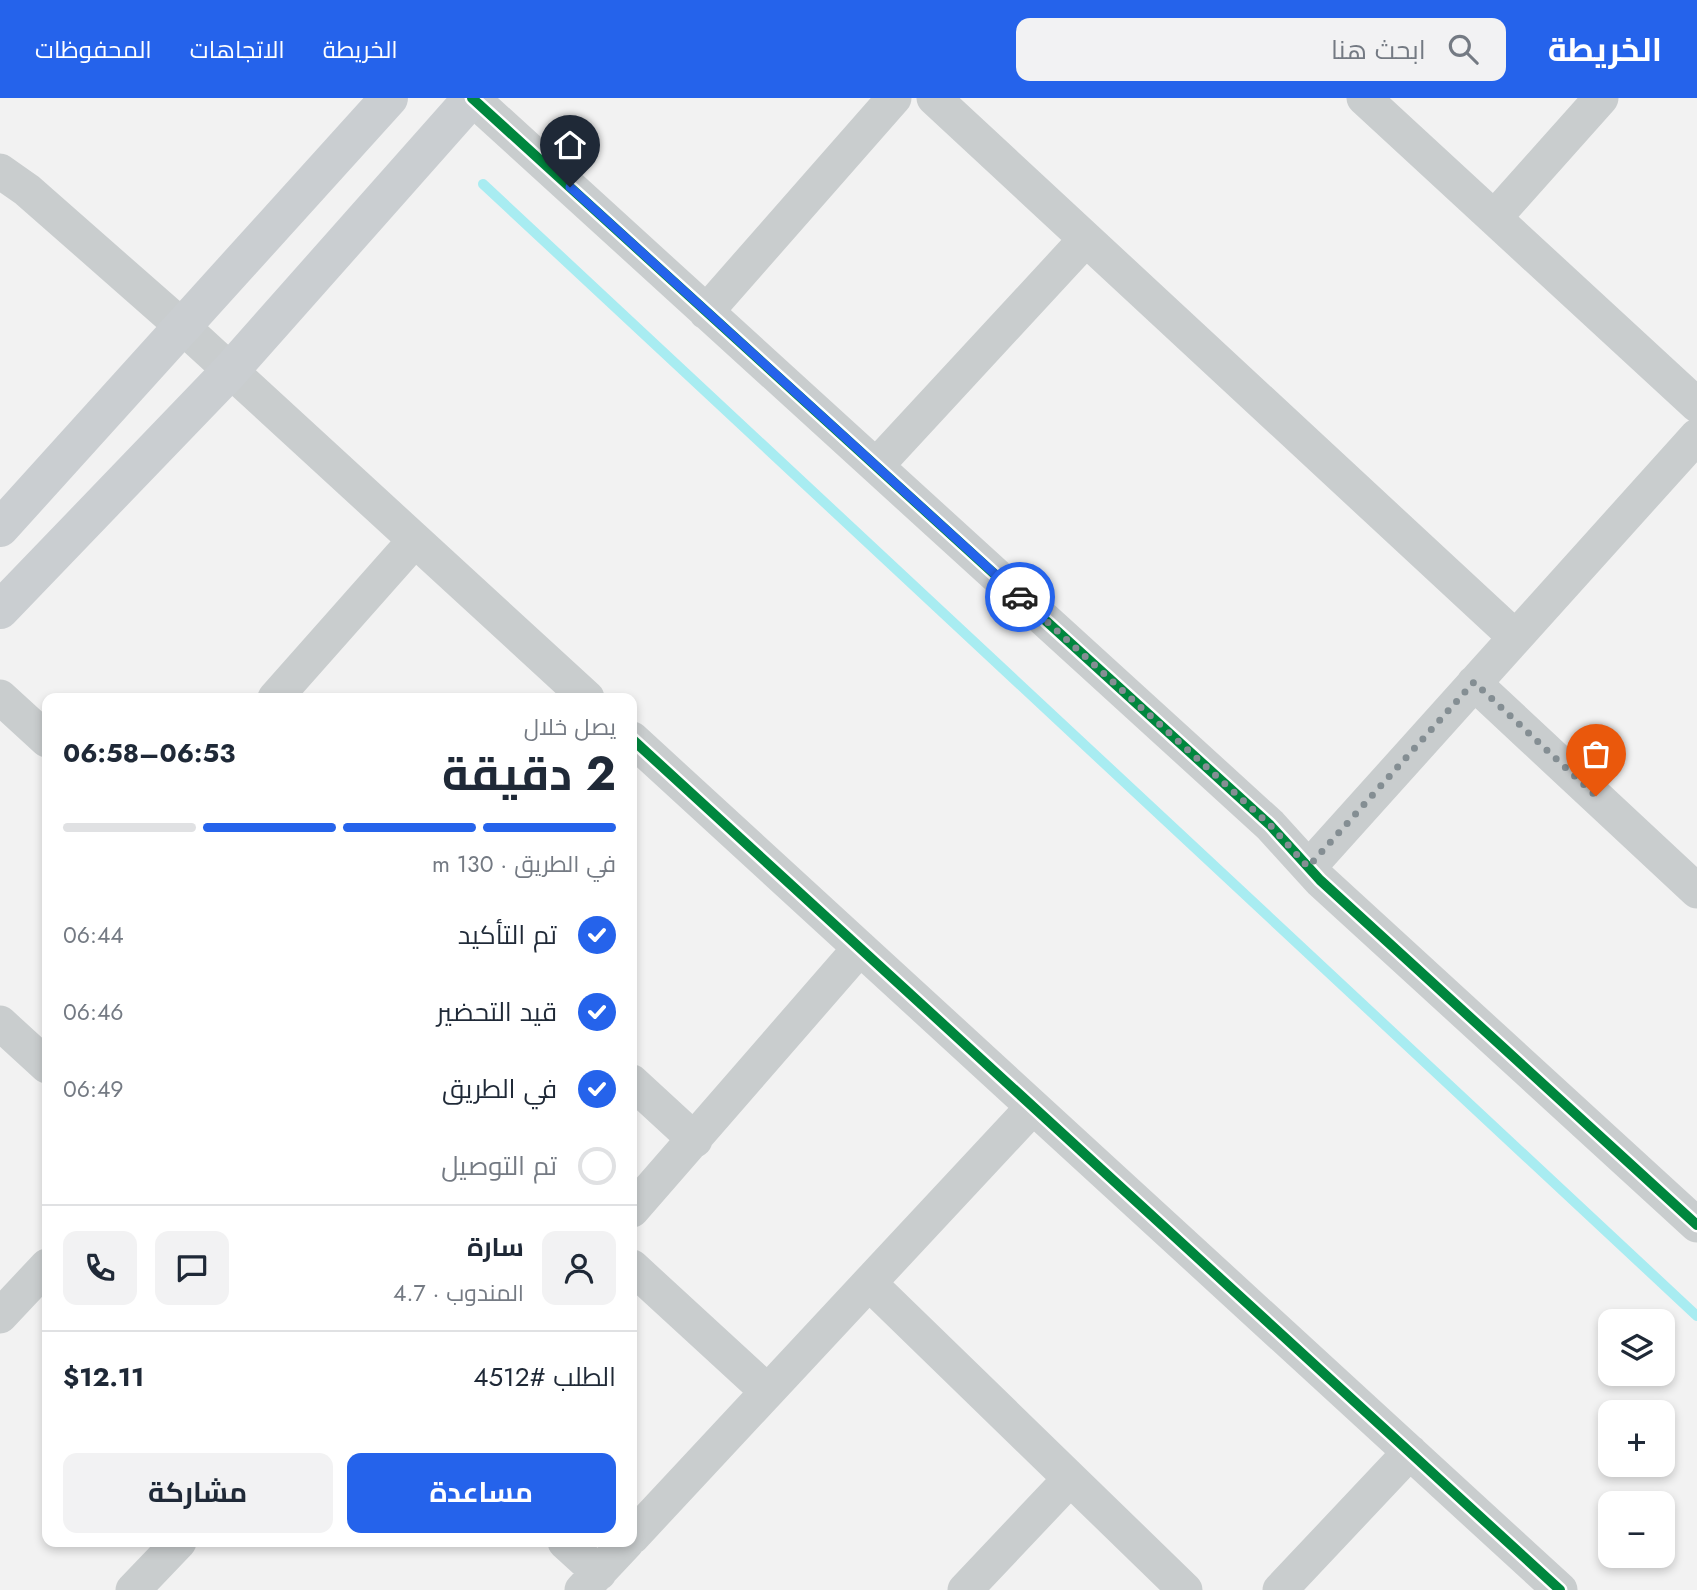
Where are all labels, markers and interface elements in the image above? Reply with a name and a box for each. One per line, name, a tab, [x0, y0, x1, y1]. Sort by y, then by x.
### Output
search box	[1016, 18, 1506, 81]
text: الخريطة	[1548, 26, 1662, 73]
icon: search	[1444, 30, 1482, 68]
text: ابحث هنا	[1331, 31, 1426, 69]
text: المحفوظات	[35, 32, 152, 67]
text: الاتجاهات	[190, 32, 285, 67]
text: الخريطة	[323, 32, 398, 67]
pin	[540, 115, 600, 187]
icon: home	[551, 126, 589, 164]
courier	[985, 562, 1055, 632]
icon: car	[1001, 578, 1039, 616]
text: يصل خلال	[524, 710, 616, 744]
pin	[1566, 724, 1626, 796]
text: 06:53–06:58	[63, 734, 235, 772]
icon: bag	[1577, 735, 1615, 773]
text: 2 دقيقة	[442, 741, 616, 807]
text: في الطريق · 130 m	[432, 847, 616, 881]
text: تم التأكيد	[458, 916, 557, 954]
icon: check	[578, 916, 616, 954]
text: 06:44	[63, 918, 124, 952]
text: قيد التحضير	[437, 993, 557, 1031]
icon: check	[578, 993, 616, 1031]
text: 06:46	[63, 995, 124, 1029]
text: في الطريق	[442, 1070, 557, 1108]
icon: check	[578, 1070, 616, 1108]
text: 06:49	[63, 1072, 124, 1106]
text: تم التوصيل	[441, 1147, 557, 1185]
text: سارة	[467, 1228, 524, 1266]
button: phone	[63, 1231, 137, 1305]
button: chat	[155, 1231, 229, 1305]
button: person	[542, 1231, 616, 1305]
text: المندوب · 4.7	[393, 1276, 524, 1310]
map controls	[1598, 1309, 1675, 1568]
button: layers	[1598, 1309, 1675, 1386]
text: $12.11	[63, 1358, 144, 1396]
text: الطلب #4512	[473, 1358, 616, 1396]
button: +	[1598, 1400, 1675, 1477]
button: مشاركة	[63, 1453, 333, 1533]
button: مساعدة	[347, 1453, 616, 1533]
button: −	[1598, 1491, 1675, 1568]

